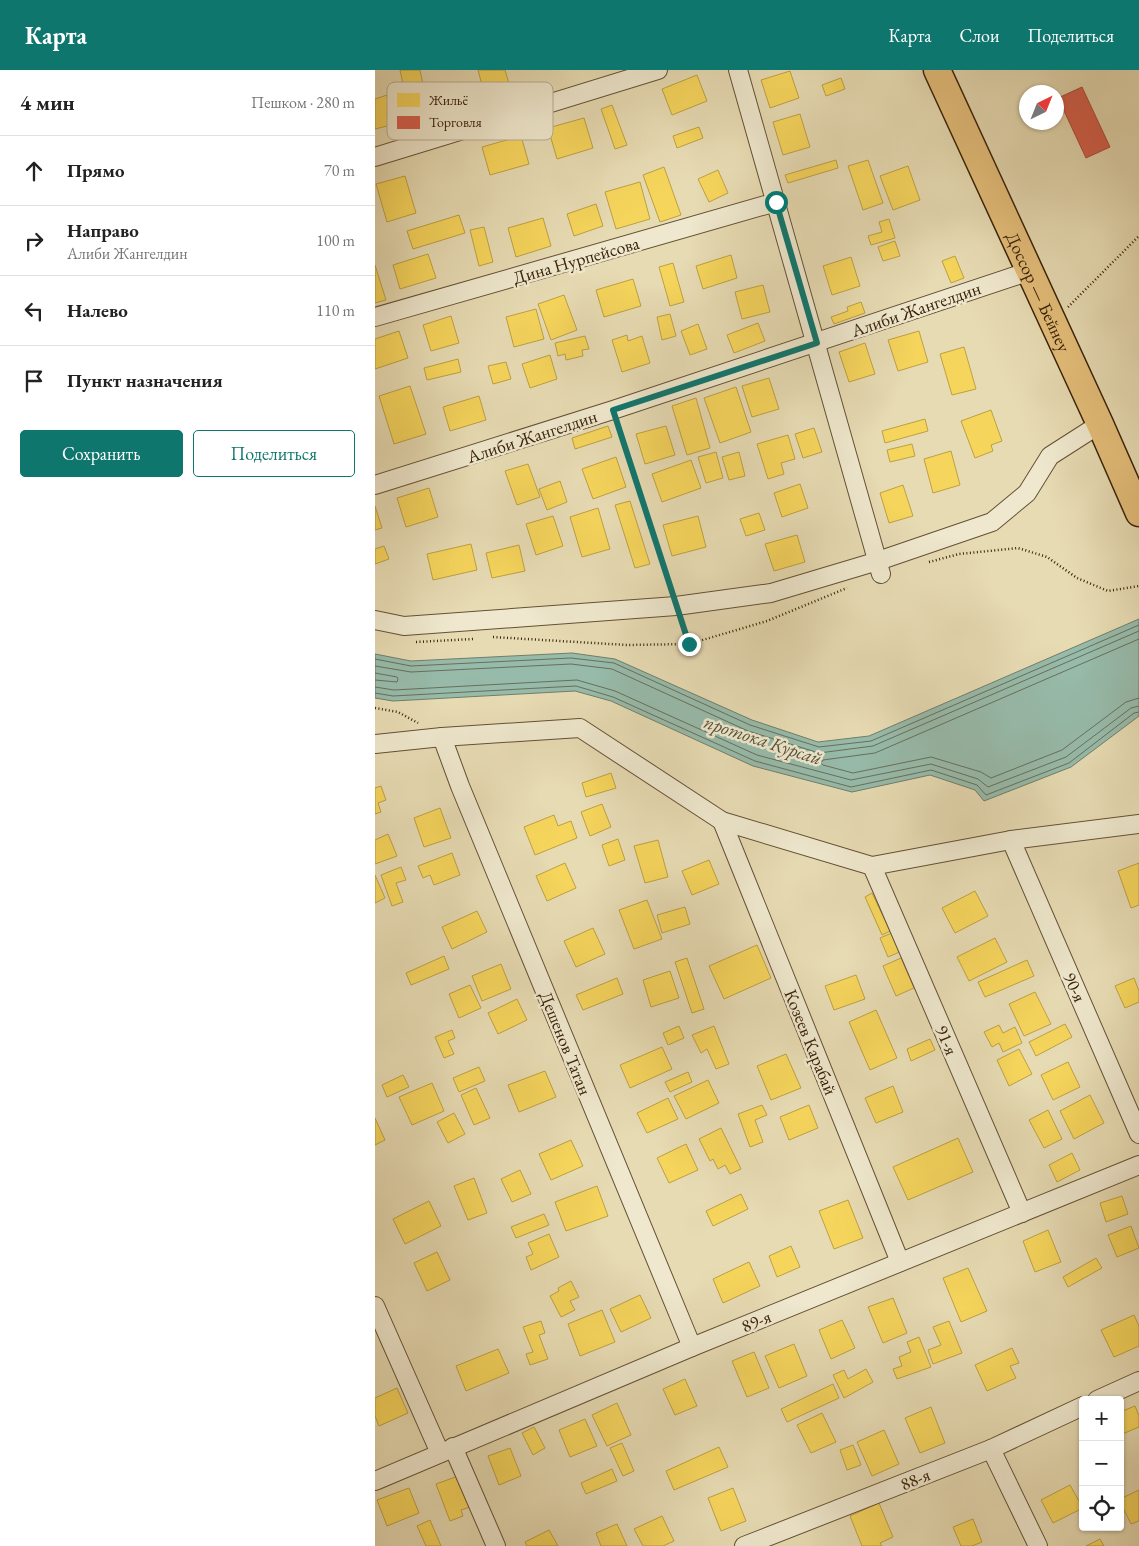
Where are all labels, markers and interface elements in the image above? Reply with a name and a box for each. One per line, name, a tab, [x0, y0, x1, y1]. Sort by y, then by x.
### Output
text: Карта	[25, 20, 87, 51]
text: Карта	[889, 24, 932, 47]
text: Слои	[960, 24, 999, 47]
text: Поделиться	[1027, 24, 1114, 47]
legend	[387, 82, 553, 140]
north arrow	[1019, 85, 1064, 130]
text: 4 мин	[20, 89, 75, 116]
text: Жильё	[428, 91, 469, 109]
text: Пешком · 280 m	[251, 92, 355, 113]
text: Торговля	[429, 113, 482, 131]
icon: ahead	[20, 157, 48, 185]
text: Прямо	[67, 158, 125, 183]
text: 70 m	[324, 160, 355, 181]
route start	[765, 191, 788, 214]
text: Направо	[67, 218, 139, 243]
icon: right	[20, 227, 48, 255]
street label: Доссор — Бейнеу	[1002, 228, 1077, 355]
text: 100 m	[316, 230, 355, 251]
street label: Дина Нурпейсова	[510, 231, 643, 289]
text: Алиби Жангелдин	[67, 243, 188, 264]
street label: Алиби Жангелдин	[847, 276, 984, 342]
icon: left	[20, 297, 48, 325]
text: Налево	[67, 298, 128, 323]
text: 110 m	[316, 300, 355, 321]
icon: arrive	[20, 367, 48, 395]
text: Пункт назначения	[67, 368, 223, 393]
street label: Алиби Жангелдин	[463, 404, 600, 468]
button: Сохранить	[20, 430, 183, 477]
button: Поделиться	[193, 430, 355, 477]
route end	[678, 633, 701, 656]
water label: протока Курсай	[701, 709, 825, 771]
street label: 90-я	[1058, 968, 1092, 1006]
street label: Козеев Карабай	[779, 986, 843, 1099]
street label: Дешенов Татан	[535, 988, 597, 1098]
street label: 91-я	[931, 1022, 963, 1058]
street label: 89-я	[738, 1305, 774, 1337]
map controls	[1079, 1396, 1124, 1531]
button: +	[1079, 1396, 1124, 1441]
button: −	[1079, 1441, 1124, 1486]
street label: 88-я	[897, 1463, 933, 1495]
button: locate	[1079, 1486, 1124, 1531]

